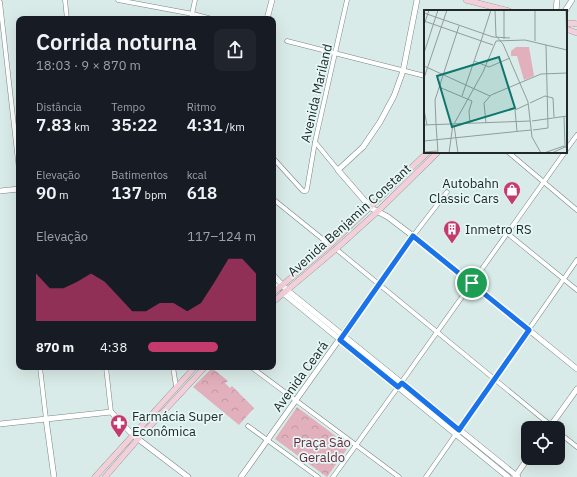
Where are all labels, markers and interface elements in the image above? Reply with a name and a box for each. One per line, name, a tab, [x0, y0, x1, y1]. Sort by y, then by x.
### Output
inset map	[424, 10, 567, 153]
text: Corrida noturna	[36, 27, 197, 56]
button: share	[214, 29, 256, 71]
street label: Avenida Mariland	[297, 42, 336, 144]
text: 18:03 · 9 × 870 m	[36, 57, 141, 74]
text: Distância	[36, 100, 82, 114]
text: Tempo	[111, 100, 145, 114]
text: Ritmo	[187, 100, 216, 114]
text: 7.83	[36, 114, 72, 136]
text: 35:22	[111, 114, 158, 136]
text: 4:31	[187, 114, 223, 136]
text: km	[72, 120, 90, 134]
text: /km	[223, 120, 245, 134]
street label: Avenida Benjamin Constant	[284, 160, 415, 280]
text: Elevação	[36, 168, 80, 182]
text: Batimentos	[111, 168, 168, 182]
text: kcal	[187, 168, 207, 182]
place label: Autobahn Classic Cars	[429, 175, 499, 207]
shop icon: Autobahn Classic Cars	[502, 180, 522, 205]
text: 90	[36, 182, 56, 204]
text: 137	[111, 182, 142, 204]
text: 618	[187, 182, 217, 204]
text: m	[56, 188, 69, 202]
text: bpm	[142, 188, 167, 202]
building icon: Inmetro RS	[442, 219, 462, 244]
place label: Inmetro RS	[465, 221, 532, 238]
text: Elevação	[36, 228, 88, 245]
text: 117–124 m	[187, 228, 256, 245]
pin	[455, 266, 489, 300]
icon: arrive	[461, 272, 483, 294]
street label: Avenida Ceará	[269, 337, 332, 415]
text: 870 m	[36, 339, 74, 356]
text: 4:38	[100, 339, 127, 356]
place label: Farmácia Super Econômica	[132, 408, 223, 440]
pharmacy icon: Farmácia Super Econômica	[109, 413, 129, 438]
map controls	[521, 421, 565, 465]
button: locate	[521, 421, 565, 465]
park label: Praça São Geraldo	[293, 434, 351, 466]

